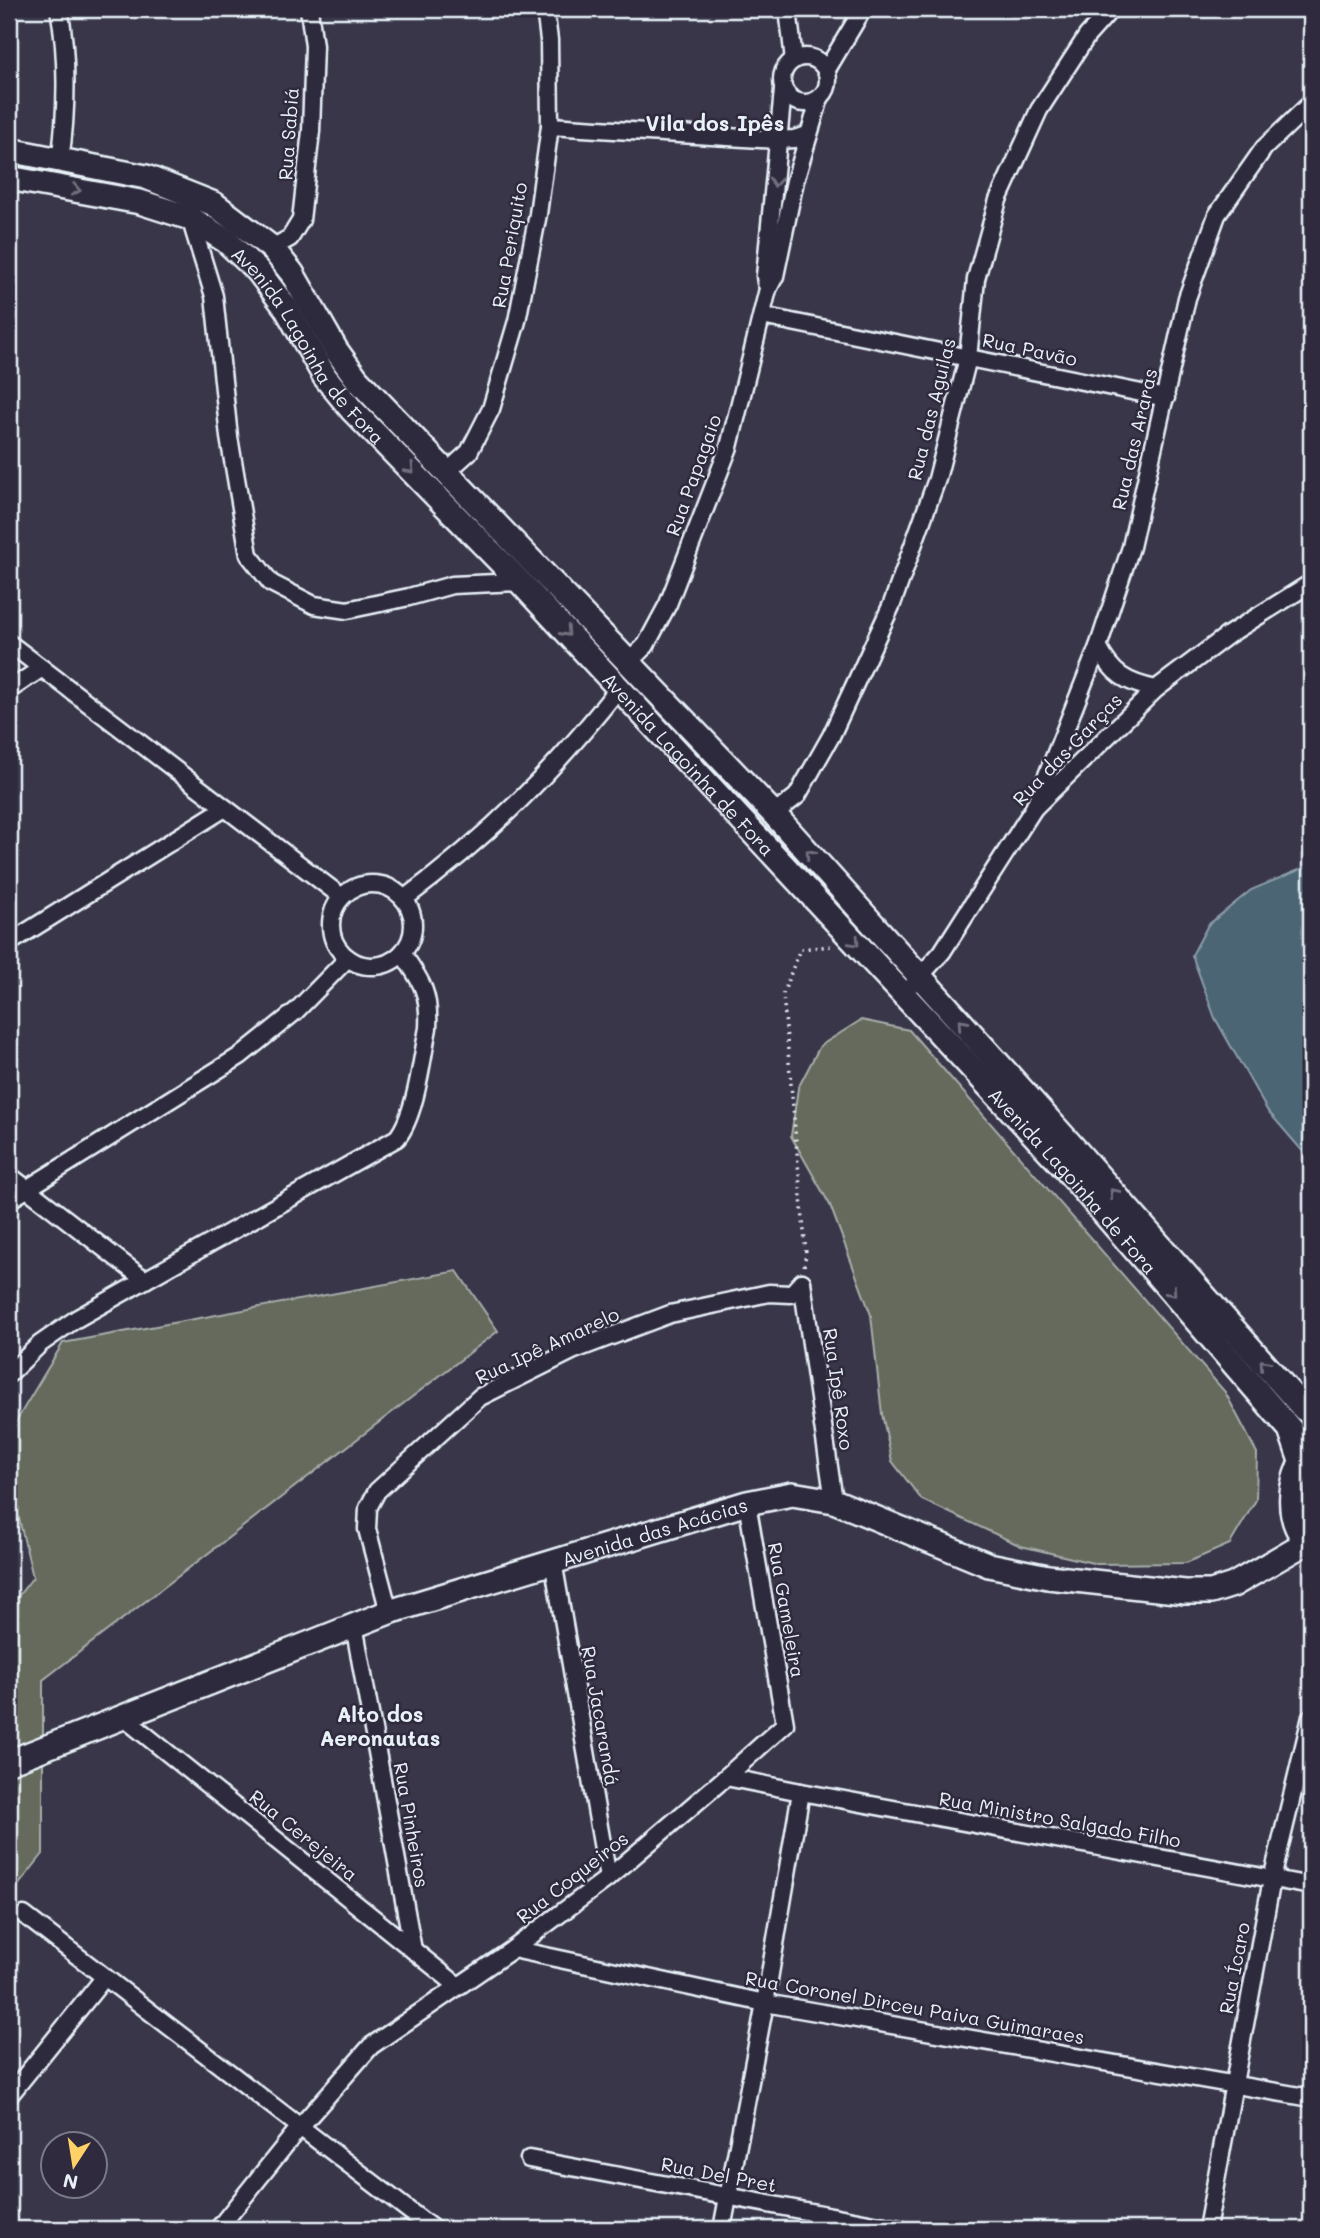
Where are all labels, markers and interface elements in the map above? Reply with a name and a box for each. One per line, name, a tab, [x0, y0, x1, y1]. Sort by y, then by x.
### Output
street label: Rua Sabiá	[272, 87, 304, 181]
district label: Vila dos Ipês	[646, 109, 784, 136]
one-way arrow	[768, 177, 783, 188]
street label: Rua Periquito	[486, 180, 532, 310]
one-way arrow	[70, 182, 82, 197]
street label: Avenida Lagoinha de Fora	[227, 241, 391, 449]
street label: Rua Pavão	[980, 327, 1080, 371]
street label: Rua das Aguilas	[901, 335, 961, 483]
street label: Rua das Araras	[1106, 366, 1162, 512]
street label: Rua Papagaio	[659, 411, 727, 539]
one-way arrow	[402, 461, 415, 474]
one-way arrow	[558, 624, 570, 637]
street label: Avenida Lagoinha de Fora	[597, 667, 780, 861]
street label: Rua das Garças	[1007, 687, 1127, 811]
one-way arrow	[806, 849, 818, 862]
one-way arrow	[847, 934, 859, 947]
one-way arrow	[958, 1019, 970, 1032]
street label: Avenida Lagoinha de Fora	[983, 1082, 1163, 1279]
one-way arrow	[1110, 1188, 1122, 1201]
one-way arrow	[1164, 1284, 1176, 1297]
street label: Rua Ipê Amarelo	[471, 1301, 623, 1389]
street label: Rua Ipê Roxo	[818, 1326, 860, 1452]
one-way arrow	[1260, 1359, 1272, 1372]
street label: Avenida das Acácias	[559, 1491, 750, 1571]
street label: Rua Gameleira	[763, 1540, 811, 1680]
street label: Rua Jacarandá	[576, 1644, 626, 1788]
district label: Alto dos Aeronautas	[320, 1700, 440, 1751]
street label: Rua Pinheiros	[389, 1760, 435, 1890]
street label: Rua Cerejeira	[245, 1784, 363, 1886]
street label: Rua Ministro Salgado Filho	[937, 1785, 1183, 1853]
street label: Rua Coqueiros	[511, 1825, 633, 1929]
street label: Rua Ícaro	[1213, 1920, 1255, 2016]
street label: Rua Coronel Dirceu Paiva Guimaraes	[743, 1965, 1087, 2049]
north arrow	[38, 2130, 108, 2200]
street label: Rua Del Pret	[659, 2151, 779, 2197]
text: N	[61, 2168, 80, 2196]

